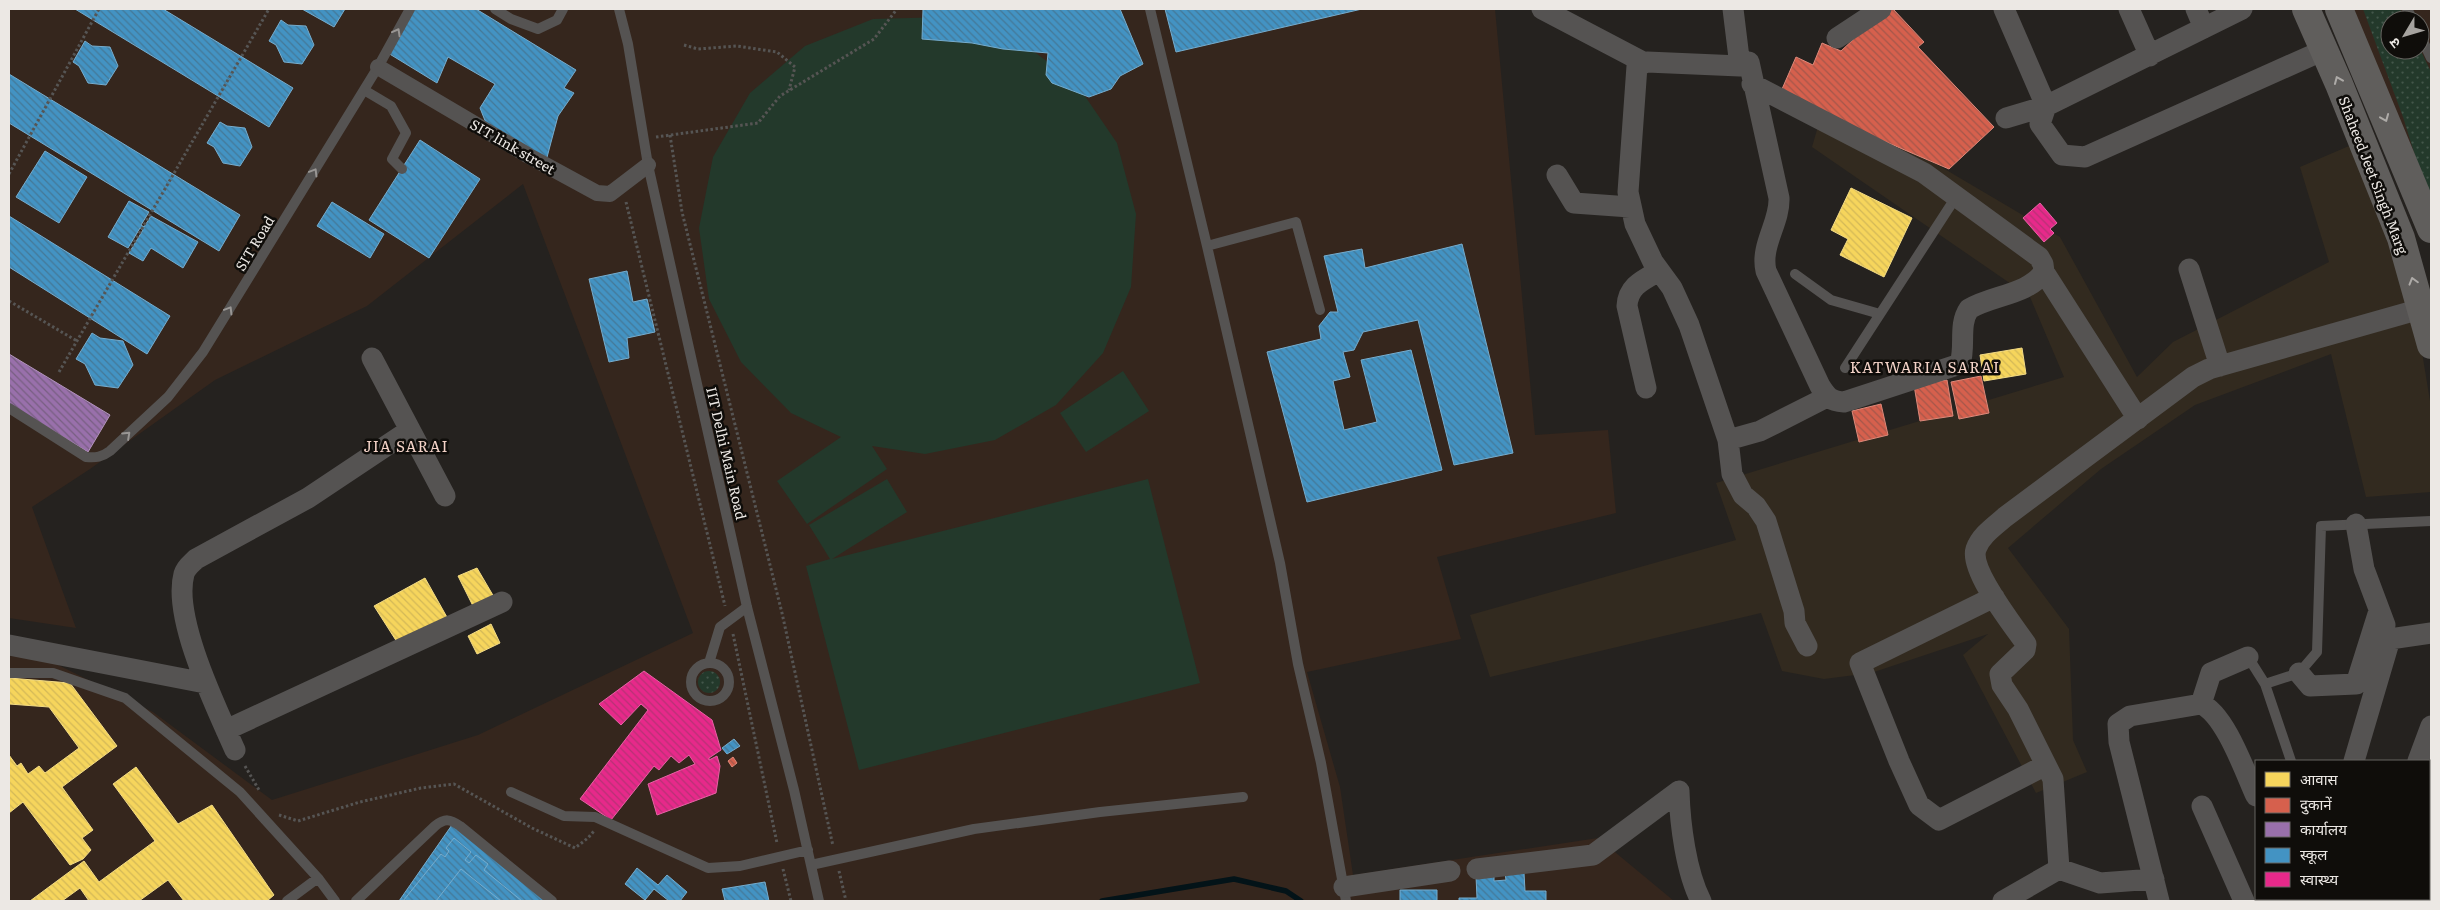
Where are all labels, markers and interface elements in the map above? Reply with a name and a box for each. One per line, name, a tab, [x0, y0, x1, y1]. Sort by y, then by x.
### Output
north arrow	[2380, 10, 2430, 60]
one-way arrow	[391, 29, 401, 38]
text: उ	[2383, 34, 2404, 53]
one-way arrow	[2333, 76, 2344, 85]
street label: Shaheed Jeet Singh Marg	[2335, 93, 2413, 257]
one-way arrow	[2379, 113, 2390, 122]
street label: SIT link street	[467, 114, 560, 179]
one-way arrow	[307, 168, 317, 177]
street label: SIT Road	[230, 211, 279, 274]
one-way arrow	[2409, 278, 2419, 286]
one-way arrow	[223, 307, 232, 316]
district label: KATWARIA SARAI	[1850, 355, 2000, 378]
street label: IIT Delhi Main Road	[702, 385, 752, 522]
one-way arrow	[122, 432, 131, 441]
district label: JIA SARAI	[363, 434, 449, 457]
legend	[2255, 760, 2430, 900]
text: आवास	[2300, 767, 2339, 790]
text: दुकानें	[2300, 792, 2332, 815]
text: कार्यालय	[2300, 817, 2347, 840]
text: स्कूल	[2300, 842, 2328, 865]
text: स्वास्थ्य	[2300, 867, 2338, 890]

